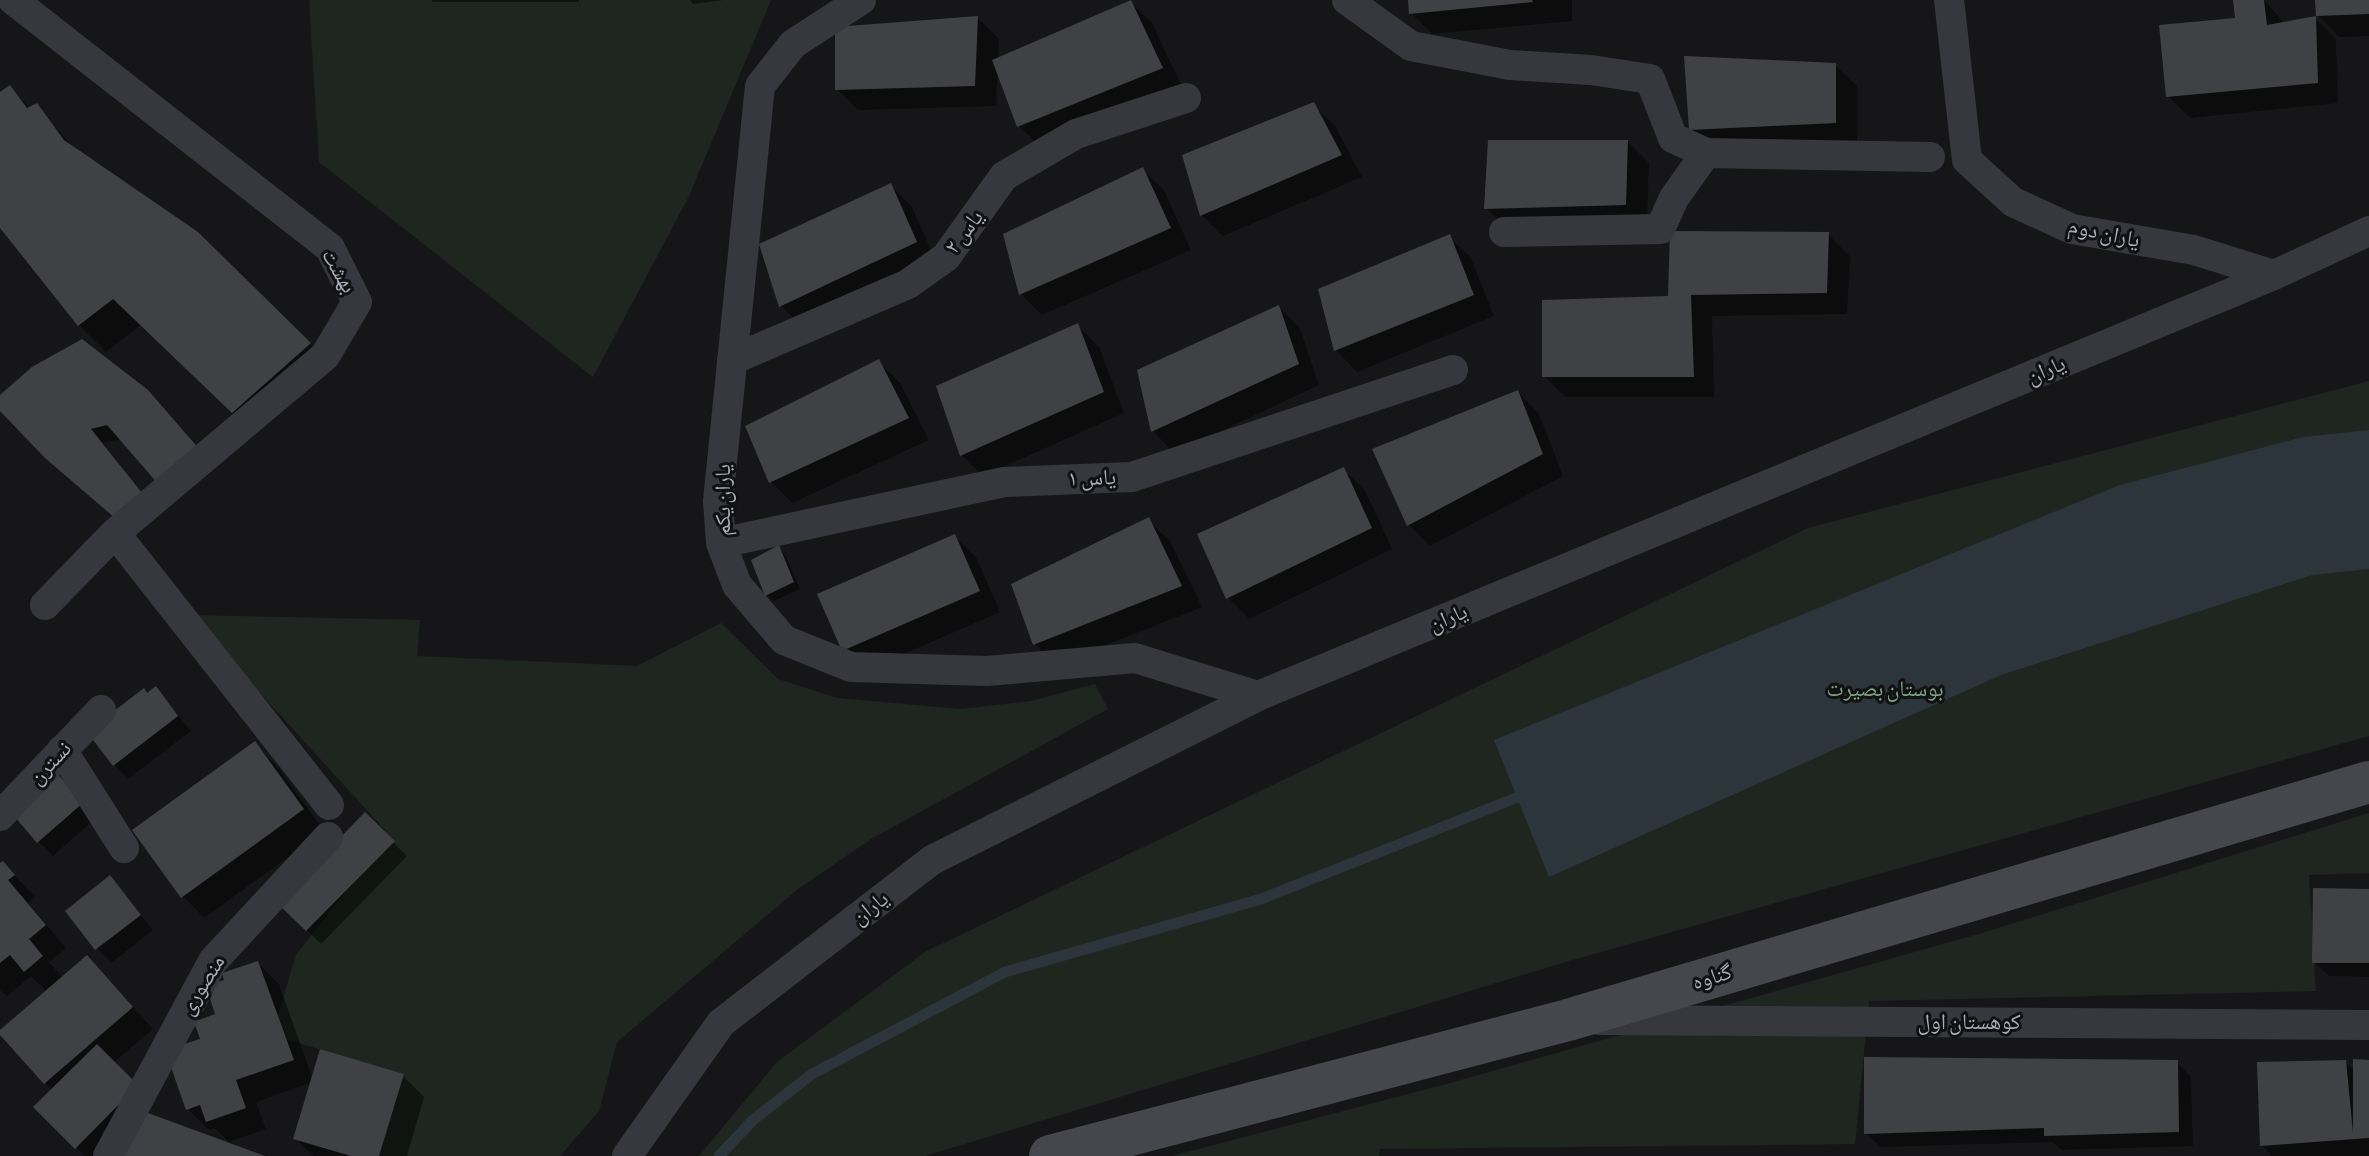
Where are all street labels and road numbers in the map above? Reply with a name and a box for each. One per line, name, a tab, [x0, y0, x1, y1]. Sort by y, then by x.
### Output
street label: یاس ۲	[939, 205, 989, 259]
street label: یاران دوم	[2066, 213, 2142, 253]
street label: بهشت	[316, 244, 362, 298]
street label: یاران	[2023, 350, 2069, 390]
street label: یاران یکم	[710, 464, 736, 536]
street label: یاس ۱	[1067, 464, 1117, 492]
street label: یاران	[1425, 598, 1471, 638]
street label: نسترن	[23, 736, 77, 790]
street label: یاران	[846, 885, 894, 931]
street label: منصوری	[173, 950, 231, 1020]
street label: گناوه	[1689, 958, 1735, 996]
street label: کوهستان اول	[1917, 1009, 2021, 1035]

